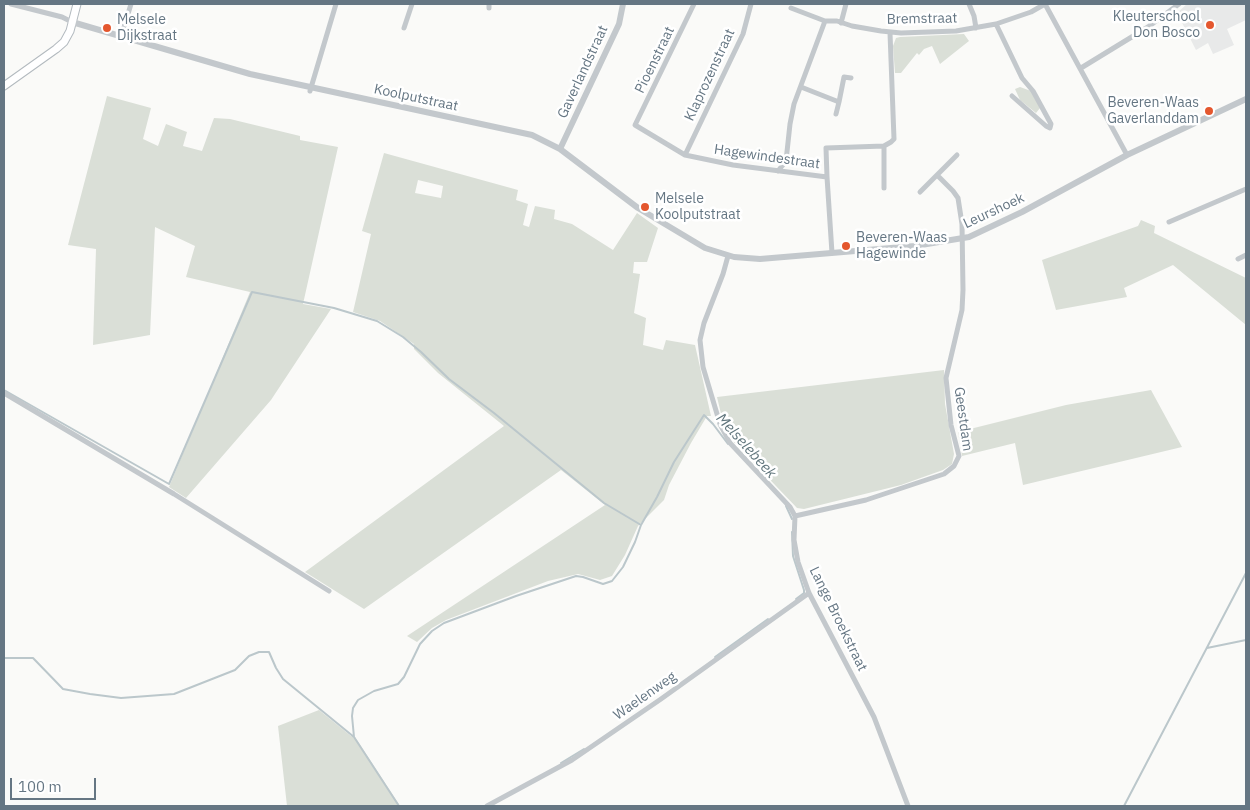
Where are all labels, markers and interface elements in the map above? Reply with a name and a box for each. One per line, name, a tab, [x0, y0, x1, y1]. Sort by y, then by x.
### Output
place label: Kleuterschool Don Bosco	[1113, 9, 1200, 41]
street label: Bremstraat	[887, 10, 957, 28]
place label: Melsele Dijkstraat	[117, 12, 177, 44]
marker: Kleuterschool Don Bosco	[1204, 19, 1216, 31]
marker: Melsele Dijkstraat	[101, 22, 113, 34]
street label: Gaverlandstraat	[554, 23, 612, 121]
street label: Pioenstraat	[632, 24, 678, 96]
street label: Klaprozenstraat	[681, 26, 739, 124]
street label: Koolputstraat	[372, 81, 460, 115]
place label: Beveren-Waas Gaverlanddam	[1107, 95, 1199, 128]
marker: Beveren-Waas Gaverlanddam	[1203, 105, 1215, 117]
street label: Hagewindestraat	[713, 141, 821, 173]
street label: Leurshoek	[961, 190, 1027, 232]
place label: Melsele Koolputstraat	[655, 191, 741, 223]
marker: Melsele Koolputstraat	[639, 201, 651, 213]
place label: Beveren-Waas Hagewinde	[856, 230, 947, 262]
marker: Beveren-Waas Hagewinde	[840, 240, 852, 252]
street label: Geestdam	[950, 386, 976, 452]
water label: Melselebeek	[712, 410, 780, 482]
street label: Lange Broekstraat	[805, 564, 871, 674]
street label: Waelenweg	[610, 668, 680, 724]
scale bar	[12, 768, 99, 800]
text: 100 m	[18, 777, 62, 796]

